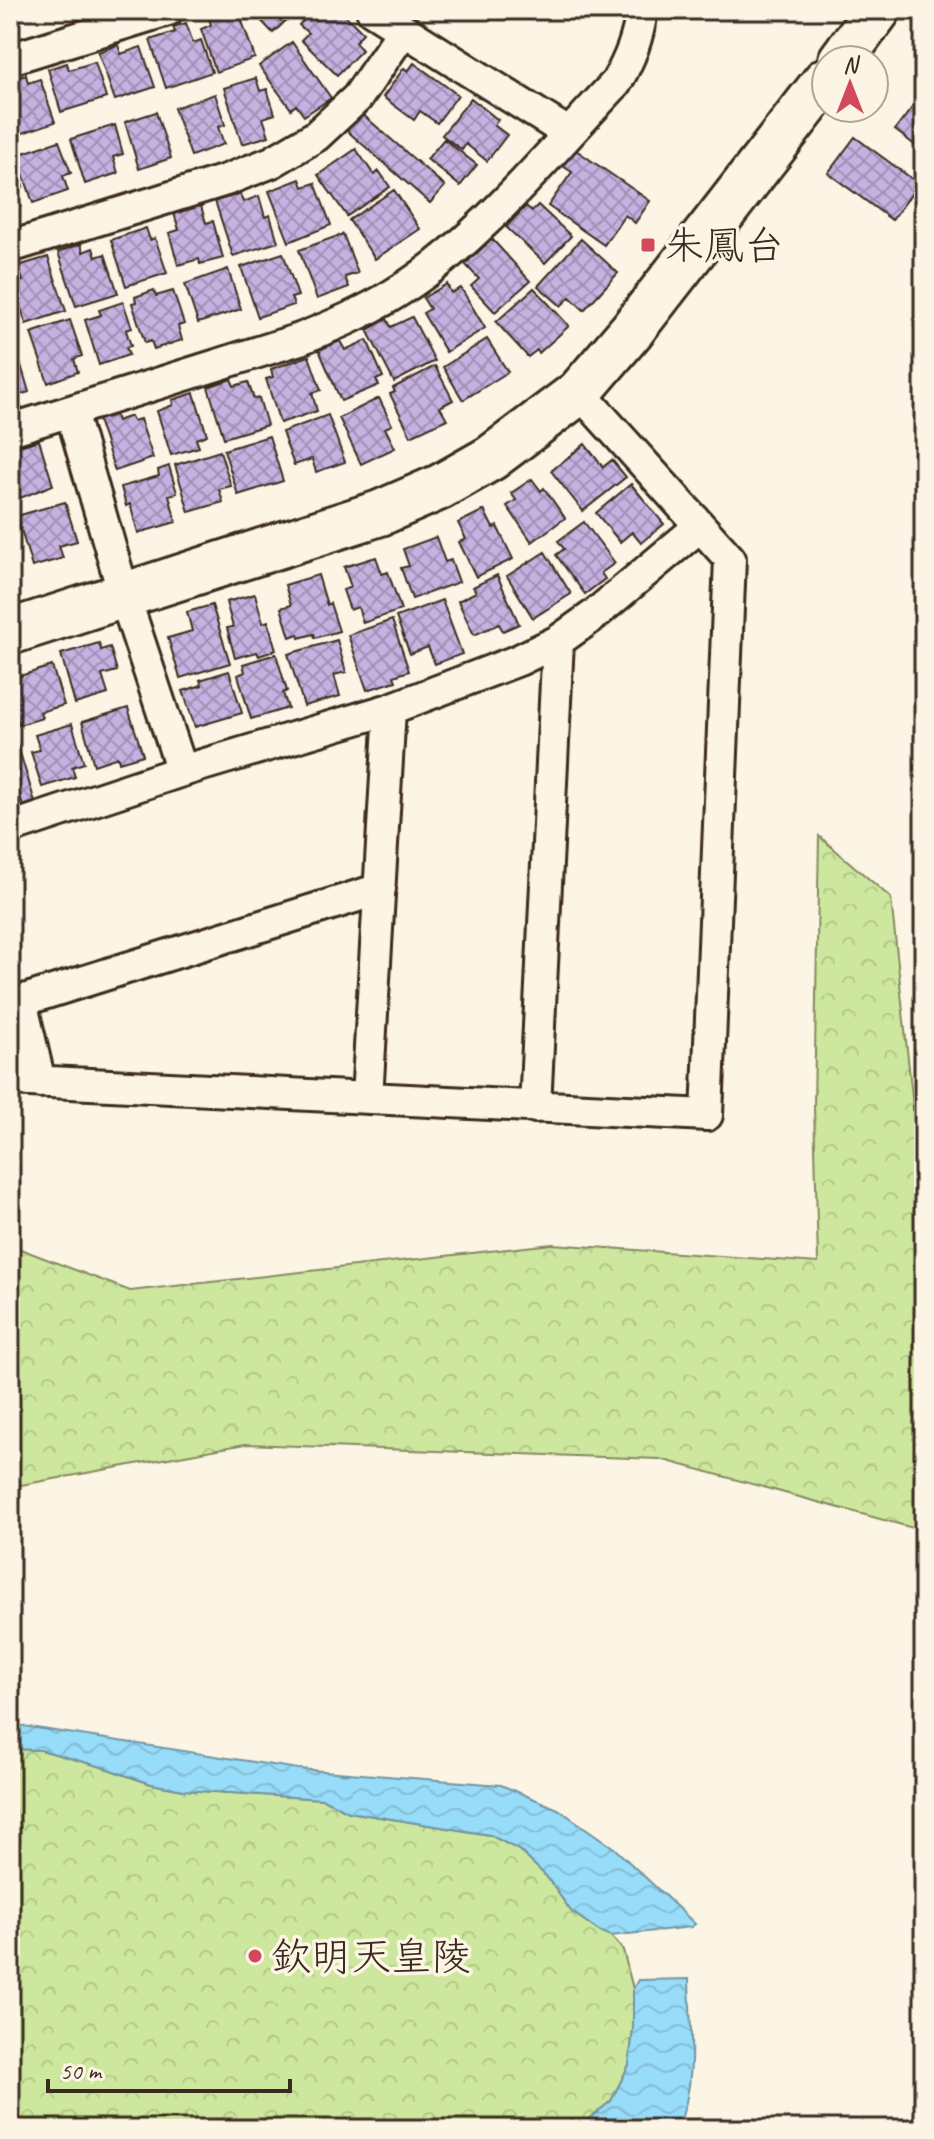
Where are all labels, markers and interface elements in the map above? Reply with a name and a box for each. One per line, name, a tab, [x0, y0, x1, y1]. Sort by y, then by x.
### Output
north arrow	[810, 44, 890, 124]
text: N	[843, 51, 860, 79]
place label: 朱鳳台	[664, 221, 784, 271]
marker: 朱鳳台	[639, 236, 657, 254]
place label: 欽明天皇陵	[271, 1932, 471, 1982]
marker: 欽明天皇陵	[246, 1947, 264, 1965]
scale bar	[48, 2043, 290, 2093]
text: 50 m	[60, 2056, 103, 2086]

